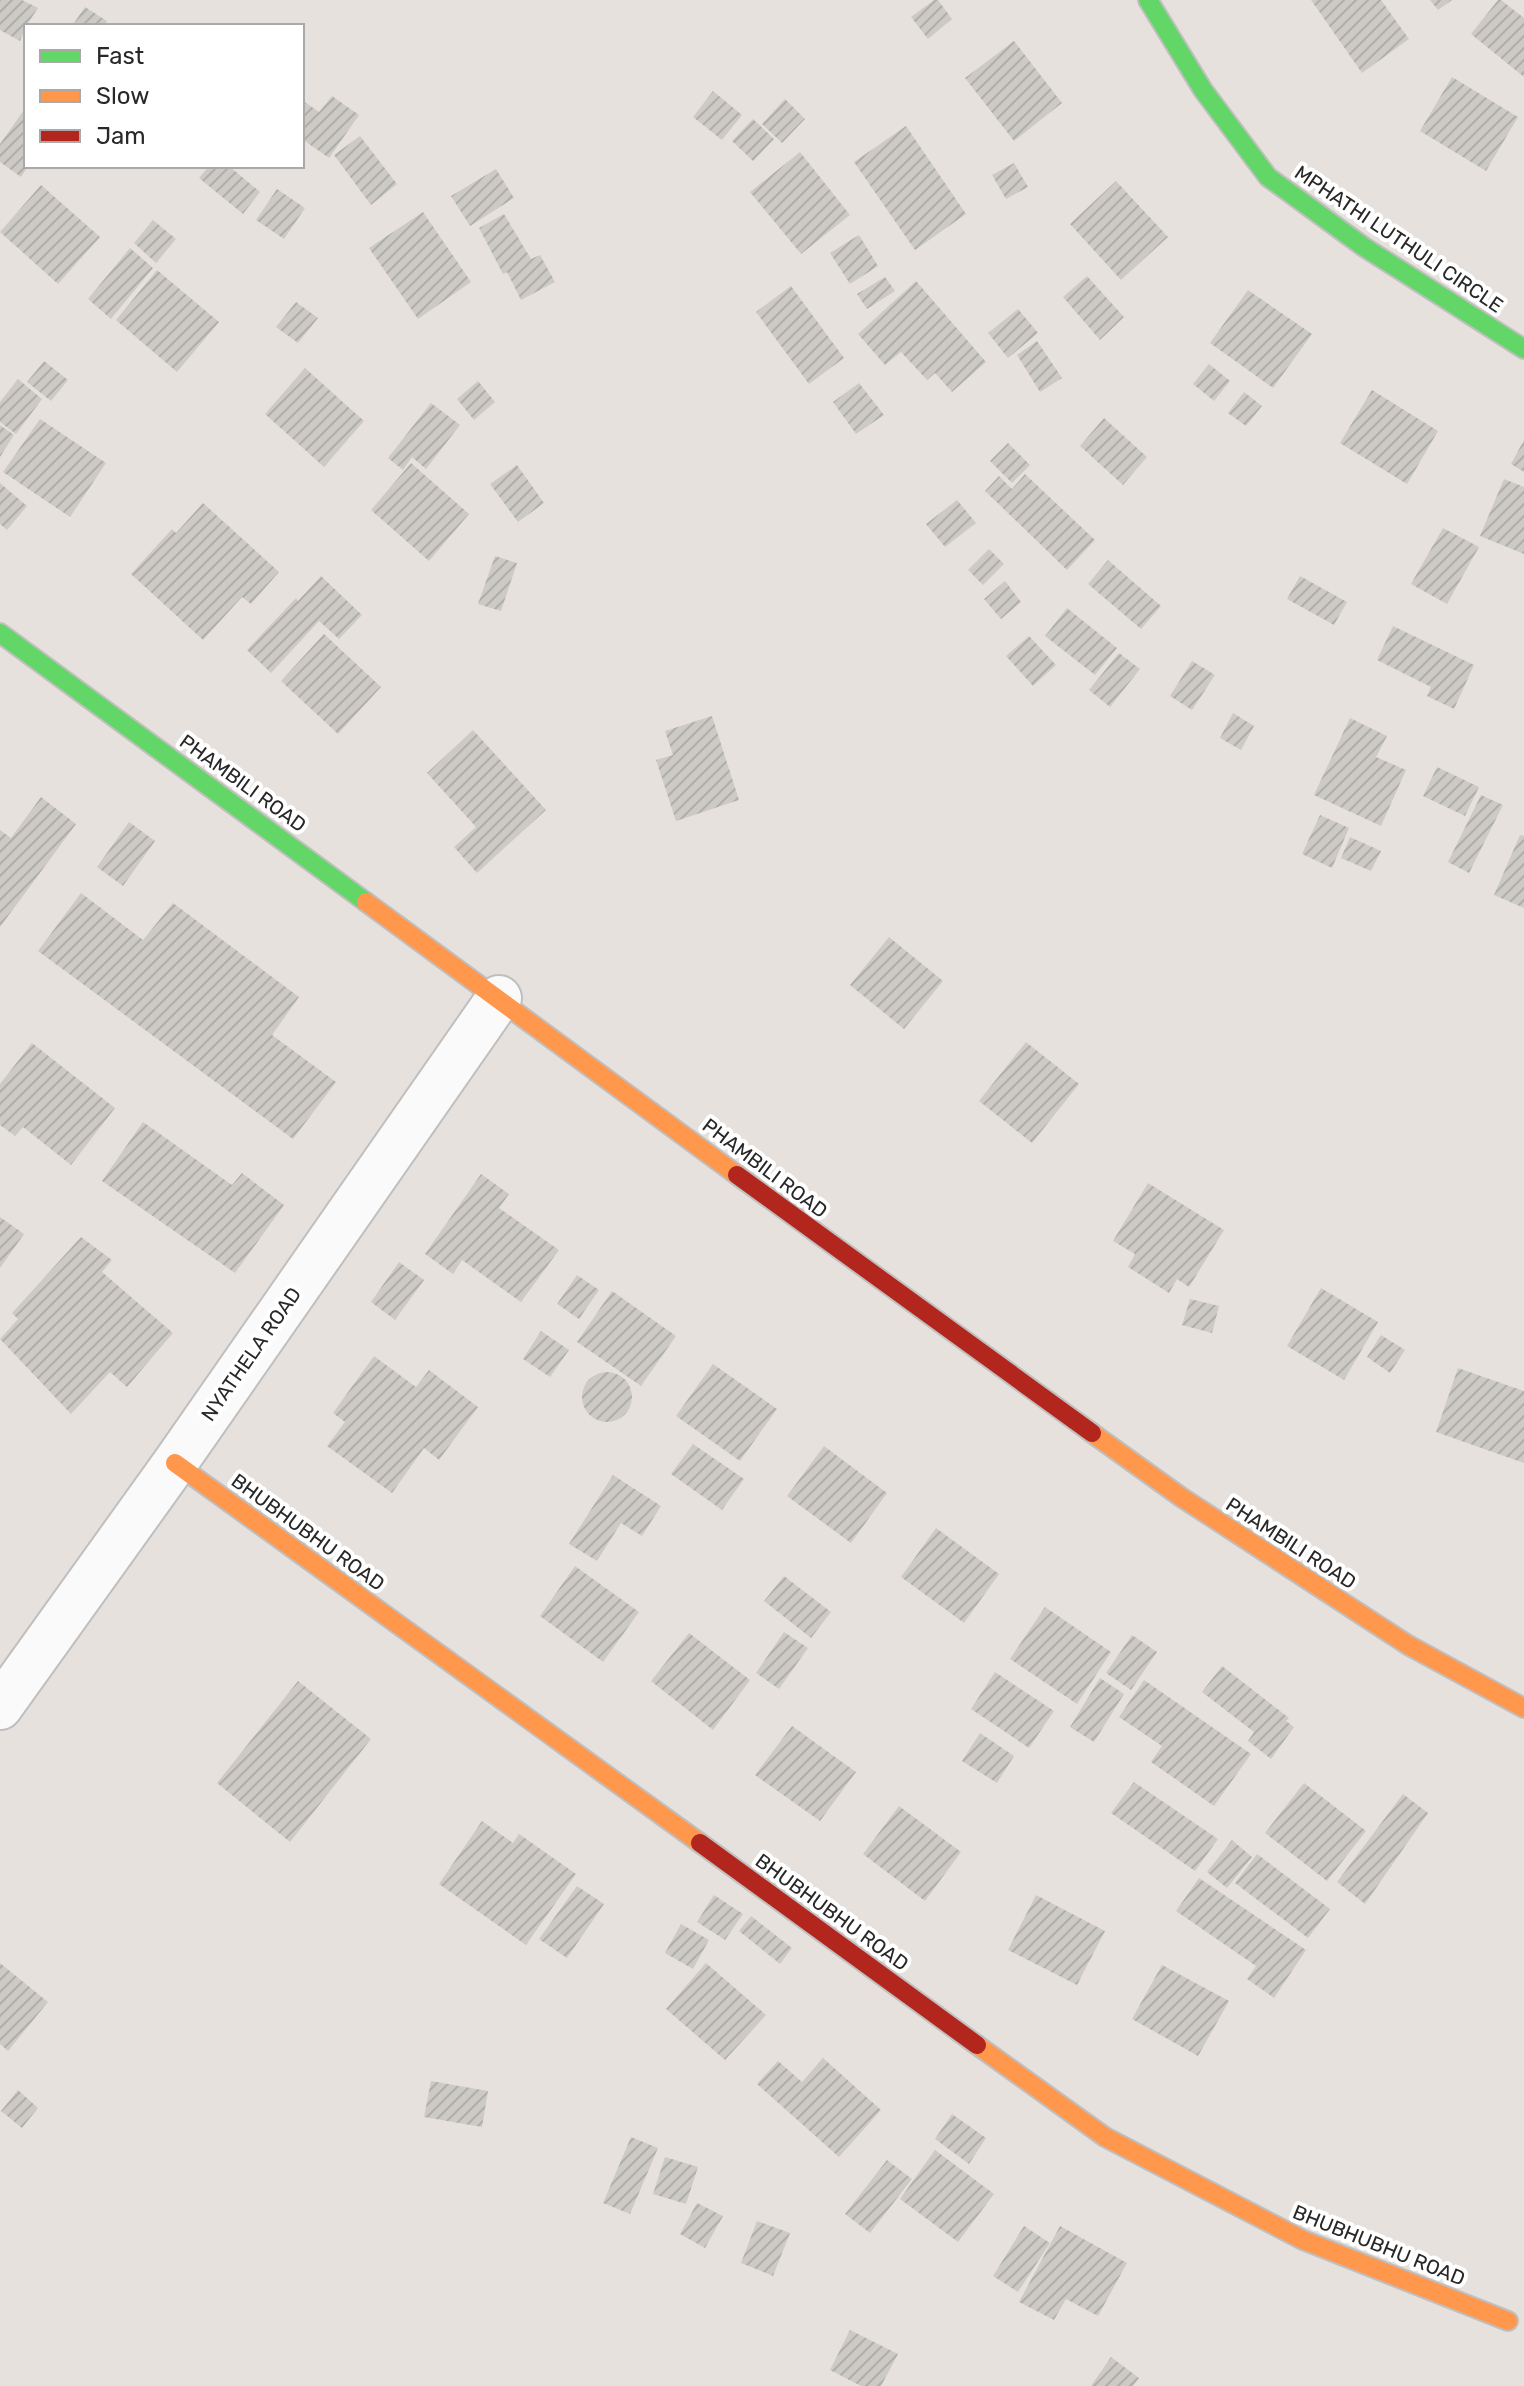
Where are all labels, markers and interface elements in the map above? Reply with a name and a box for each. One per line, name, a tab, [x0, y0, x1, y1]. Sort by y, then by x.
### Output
legend	[24, 24, 304, 168]
text: Fast	[96, 42, 144, 70]
text: Slow	[96, 82, 149, 110]
text: Jam	[96, 122, 146, 150]
street label: MPHATHI LUTHULI CIRCLE	[1290, 160, 1508, 318]
street label: PHAMBILI ROAD	[175, 729, 311, 837]
street label: PHAMBILI ROAD	[698, 1113, 832, 1223]
street label: NYATHELA ROAD	[196, 1282, 306, 1426]
street label: BHUBHUBHU ROAD	[227, 1468, 389, 1596]
street label: PHAMBILI ROAD	[1221, 1492, 1361, 1594]
street label: BHUBHUBHU ROAD	[751, 1848, 913, 1976]
street label: BHUBHUBHU ROAD	[1289, 2200, 1469, 2290]

